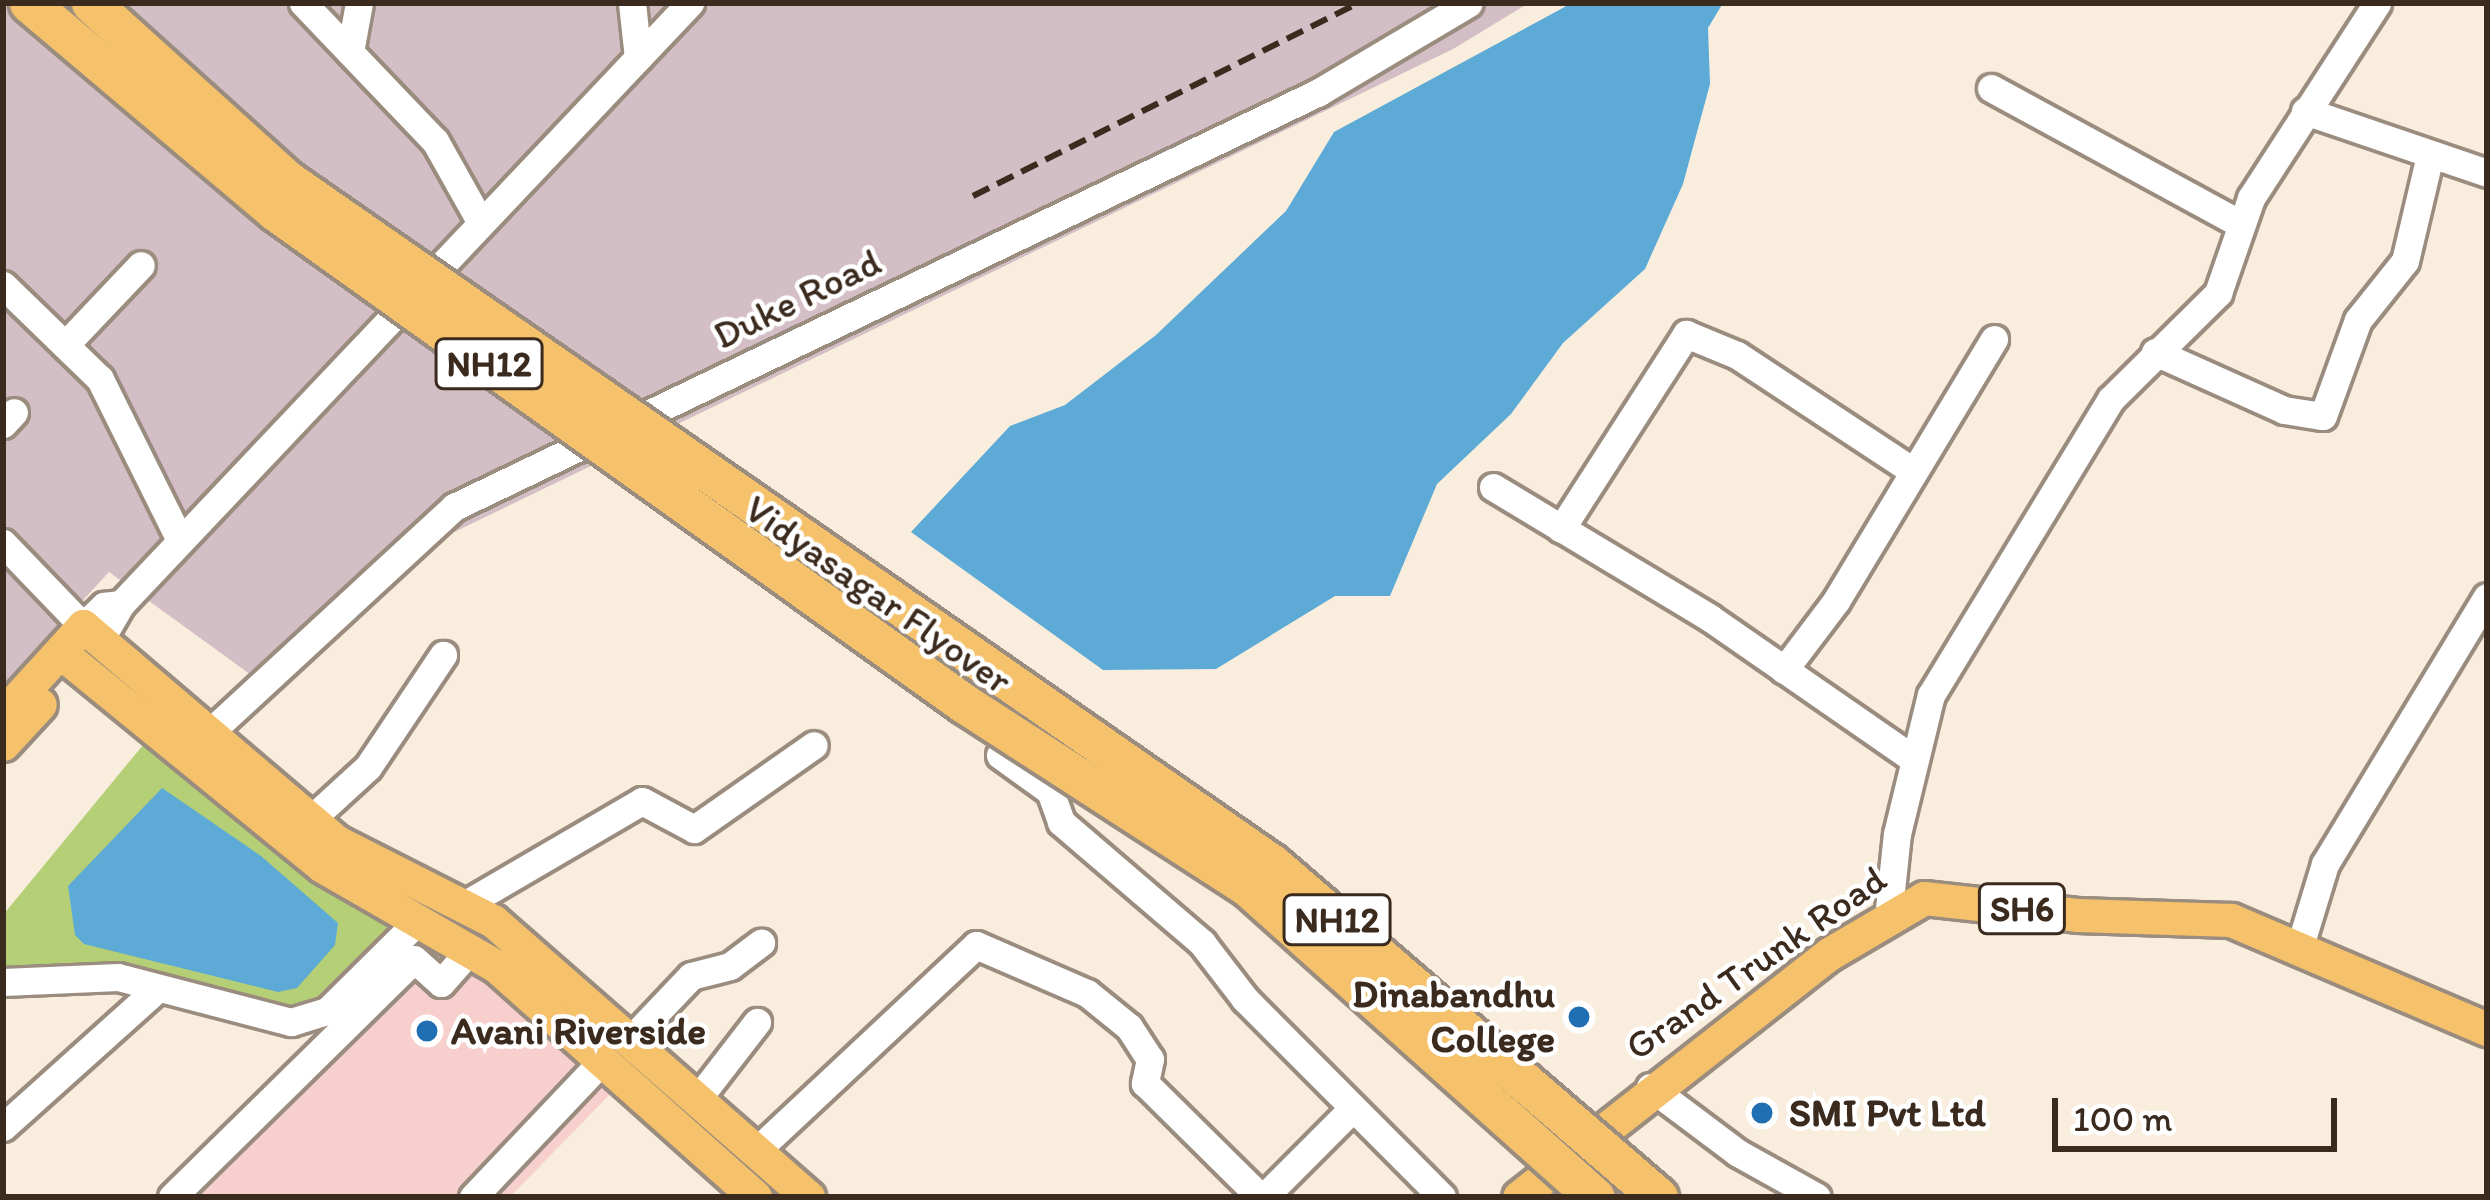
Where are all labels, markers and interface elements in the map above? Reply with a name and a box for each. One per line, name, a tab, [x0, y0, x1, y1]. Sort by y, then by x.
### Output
street label: Duke Road	[706, 239, 888, 359]
road number: NH12	[432, 334, 546, 394]
street label: Vidyasagar Flyover	[736, 486, 1020, 704]
street label: Grand Trunk Road	[1618, 857, 1894, 1069]
road number: SH6	[1977, 879, 2067, 939]
road number: NH12	[1280, 890, 1394, 950]
place label: Dinabandhu College	[1352, 972, 1555, 1063]
marker: Dinabandhu College	[1566, 1004, 1592, 1030]
place label: Avani Riverside	[451, 1008, 705, 1054]
marker: Avani Riverside	[414, 1018, 440, 1044]
scale bar	[2058, 1074, 2343, 1148]
place label: SMI Pvt Ltd	[1789, 1090, 1985, 1136]
marker: SMI Pvt Ltd	[1746, 1097, 1778, 1129]
text: 100 m	[2073, 1097, 2172, 1140]

